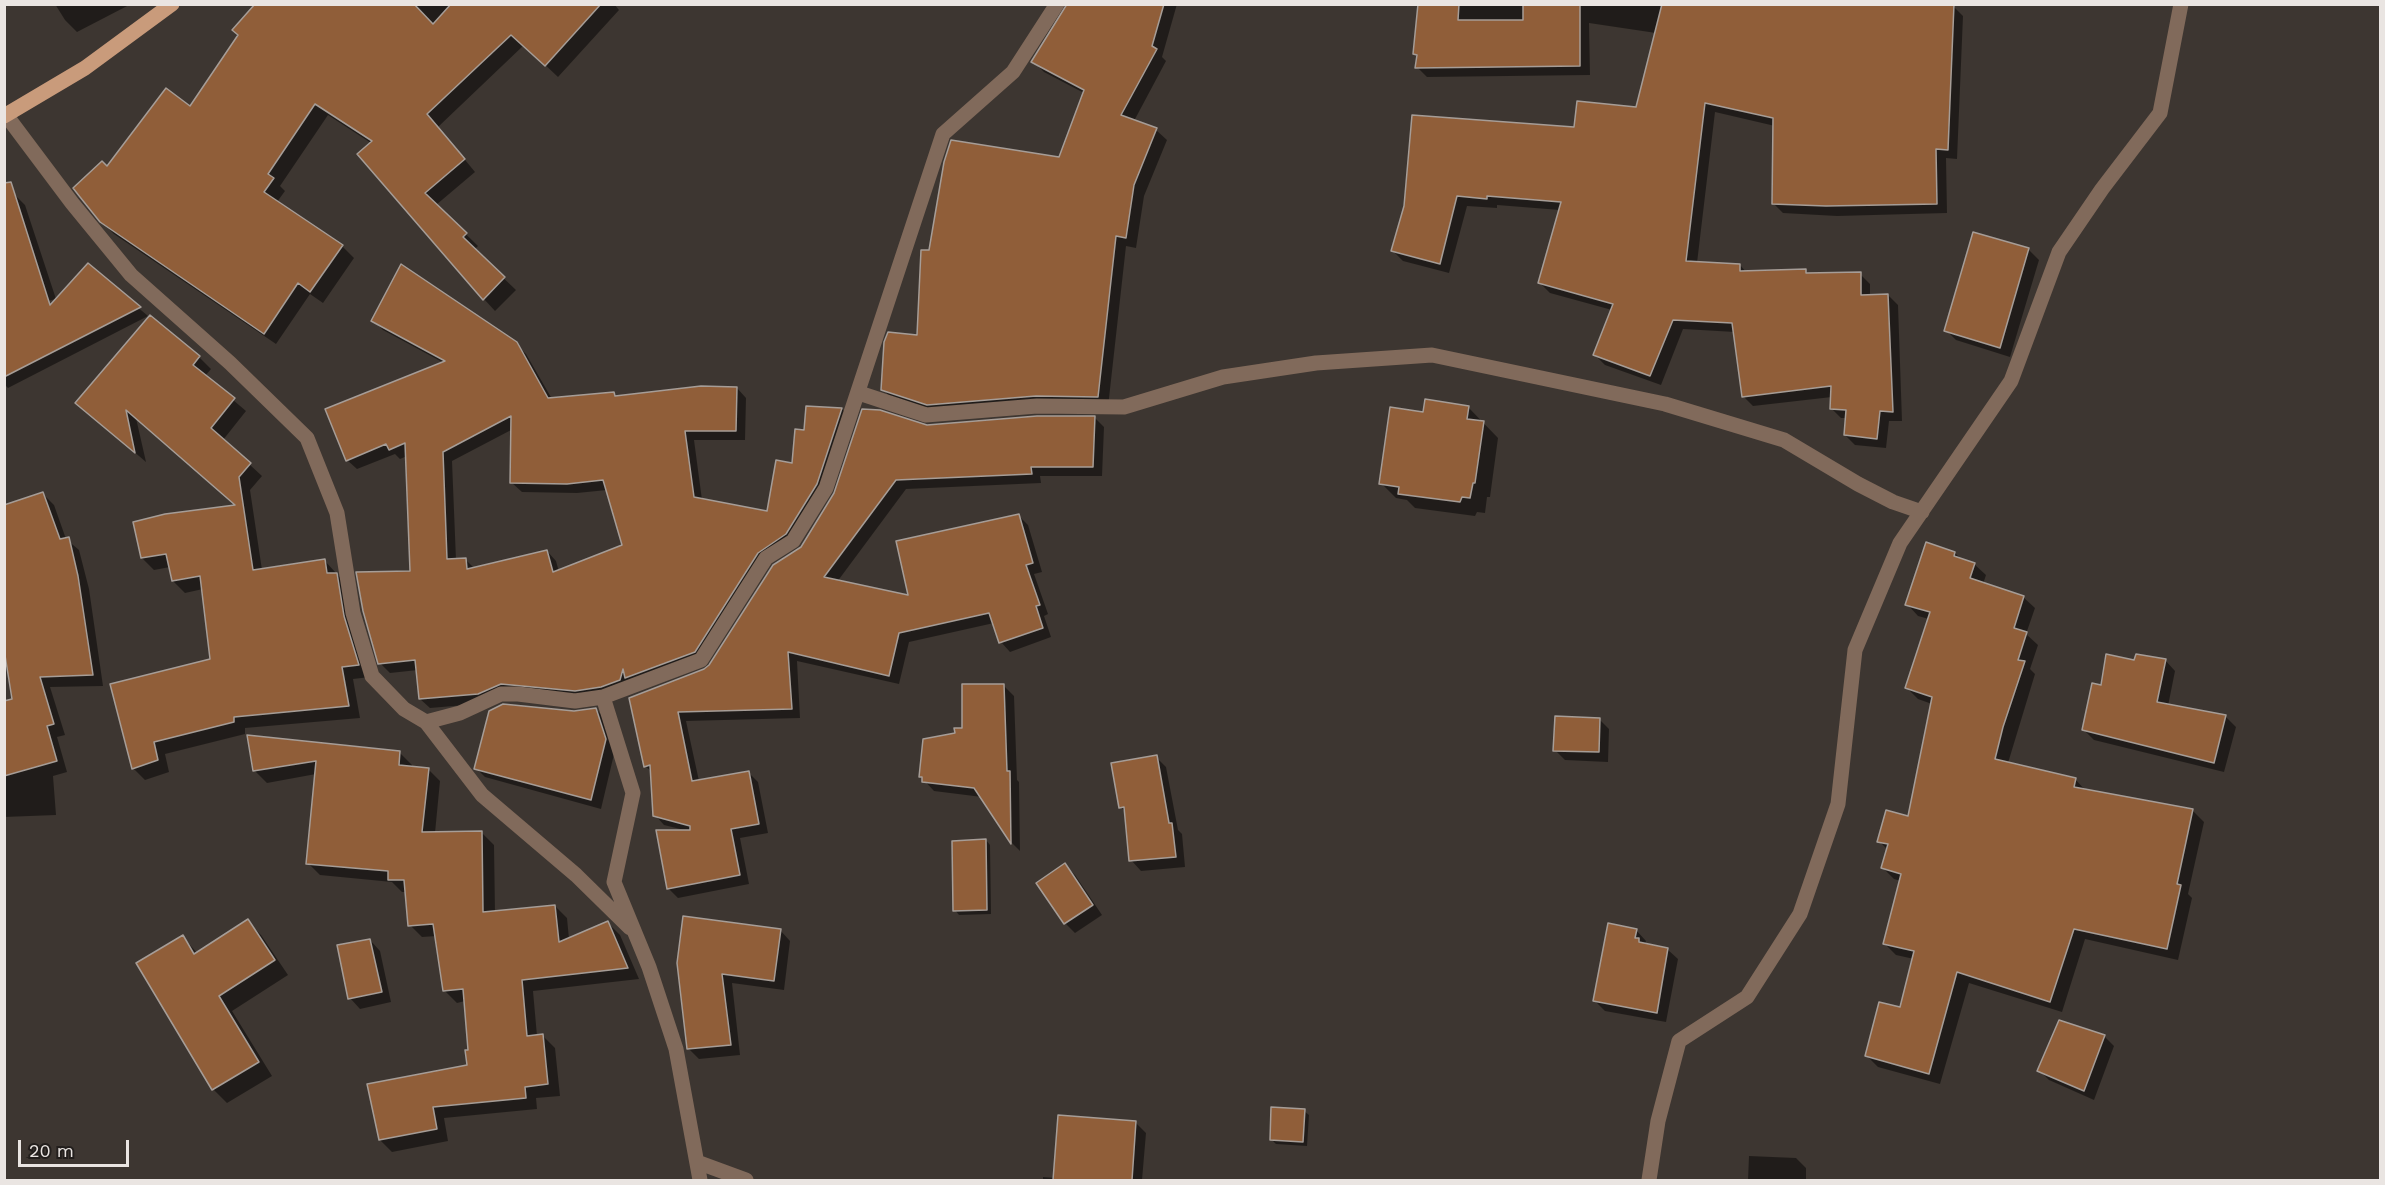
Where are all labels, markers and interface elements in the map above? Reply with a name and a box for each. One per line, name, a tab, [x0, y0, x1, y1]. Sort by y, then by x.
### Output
scale bar	[21, 1128, 132, 1166]
text: 20 m	[29, 1140, 74, 1161]

